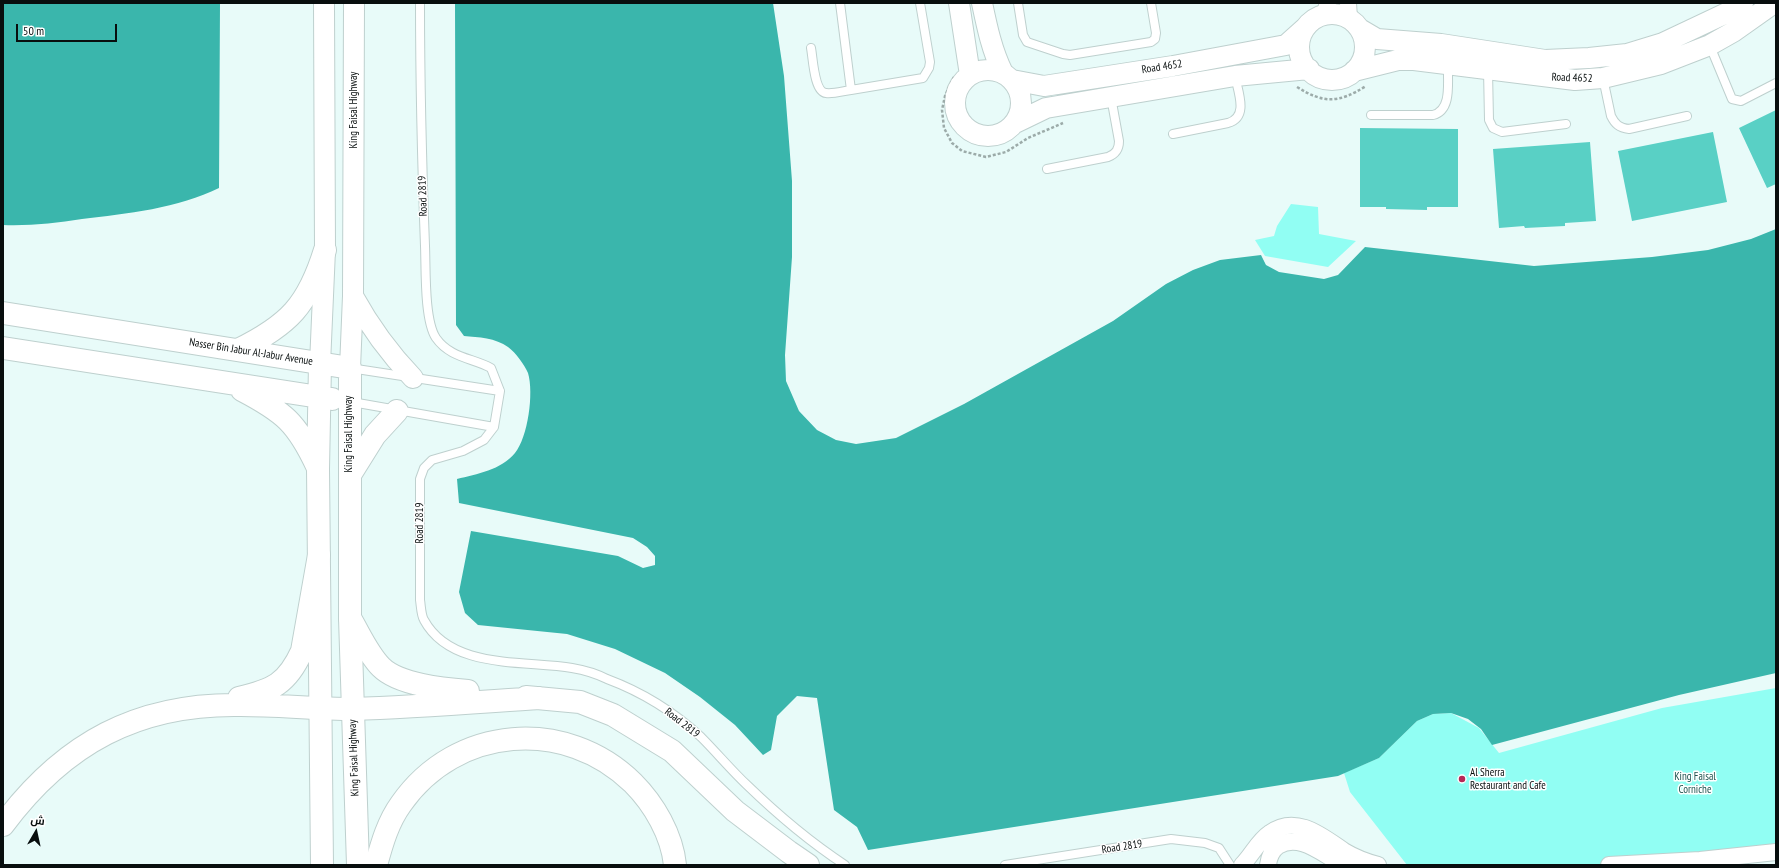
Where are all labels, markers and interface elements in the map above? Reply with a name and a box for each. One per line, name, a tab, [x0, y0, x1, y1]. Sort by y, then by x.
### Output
scale bar	[18, 16, 119, 42]
text: 50 m	[23, 23, 44, 38]
street label: Road 4652	[1141, 57, 1183, 77]
street label: Road 4652	[1551, 71, 1593, 85]
street label: King Faisal Highway	[347, 72, 361, 148]
street label: Road 2819	[416, 175, 430, 217]
street label: Nasser Bin Jabur Al-Jabur Avenue	[188, 336, 314, 368]
street label: King Faisal Highway	[342, 396, 356, 472]
street label: Road 2819	[413, 503, 427, 543]
street label: Road 2819	[662, 705, 702, 741]
street label: King Faisal Highway	[346, 719, 362, 797]
place label: Al Sherra Restaurant and Cafe	[1470, 766, 1546, 792]
park label: King Faisal Corniche	[1674, 770, 1716, 796]
marker: Al Sherra Restaurant and Cafe	[1457, 774, 1467, 784]
north arrow	[16, 812, 56, 852]
text: ش	[30, 812, 46, 828]
street label: Road 2819	[1101, 837, 1143, 857]

